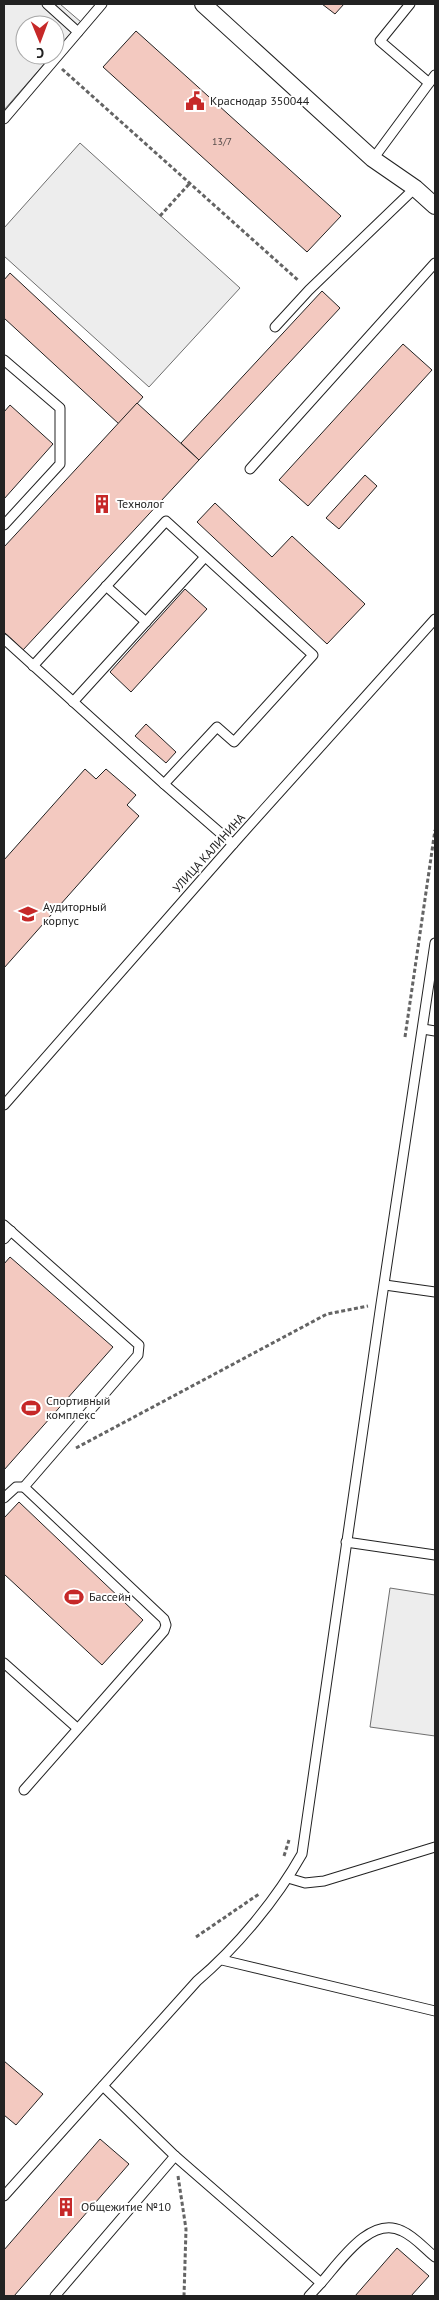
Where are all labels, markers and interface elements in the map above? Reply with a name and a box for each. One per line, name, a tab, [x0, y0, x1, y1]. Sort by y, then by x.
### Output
north arrow	[15, 15, 65, 65]
text: С	[36, 44, 44, 62]
public building icon: Краснодар 350044	[184, 90, 206, 112]
place label: Краснодар 350044	[210, 93, 310, 108]
house number: 13/7	[212, 135, 232, 148]
building icon: Технолог	[91, 493, 113, 515]
place label: Технолог	[117, 496, 164, 511]
street label: УЛИЦА КАЛИНИНА	[169, 810, 248, 895]
place label: Аудиторный корпус	[43, 899, 107, 928]
school or university icon: Аудиторный корпус	[17, 903, 39, 925]
place label: Спортивный комплекс	[46, 1393, 110, 1422]
sports icon: Спортивный комплекс	[20, 1397, 42, 1419]
sports icon: Бассейн	[63, 1586, 85, 1608]
place label: Бассейн	[89, 1589, 131, 1604]
building icon: Общежитие №10	[55, 2196, 77, 2218]
place label: Общежитие №10	[81, 2199, 172, 2214]

